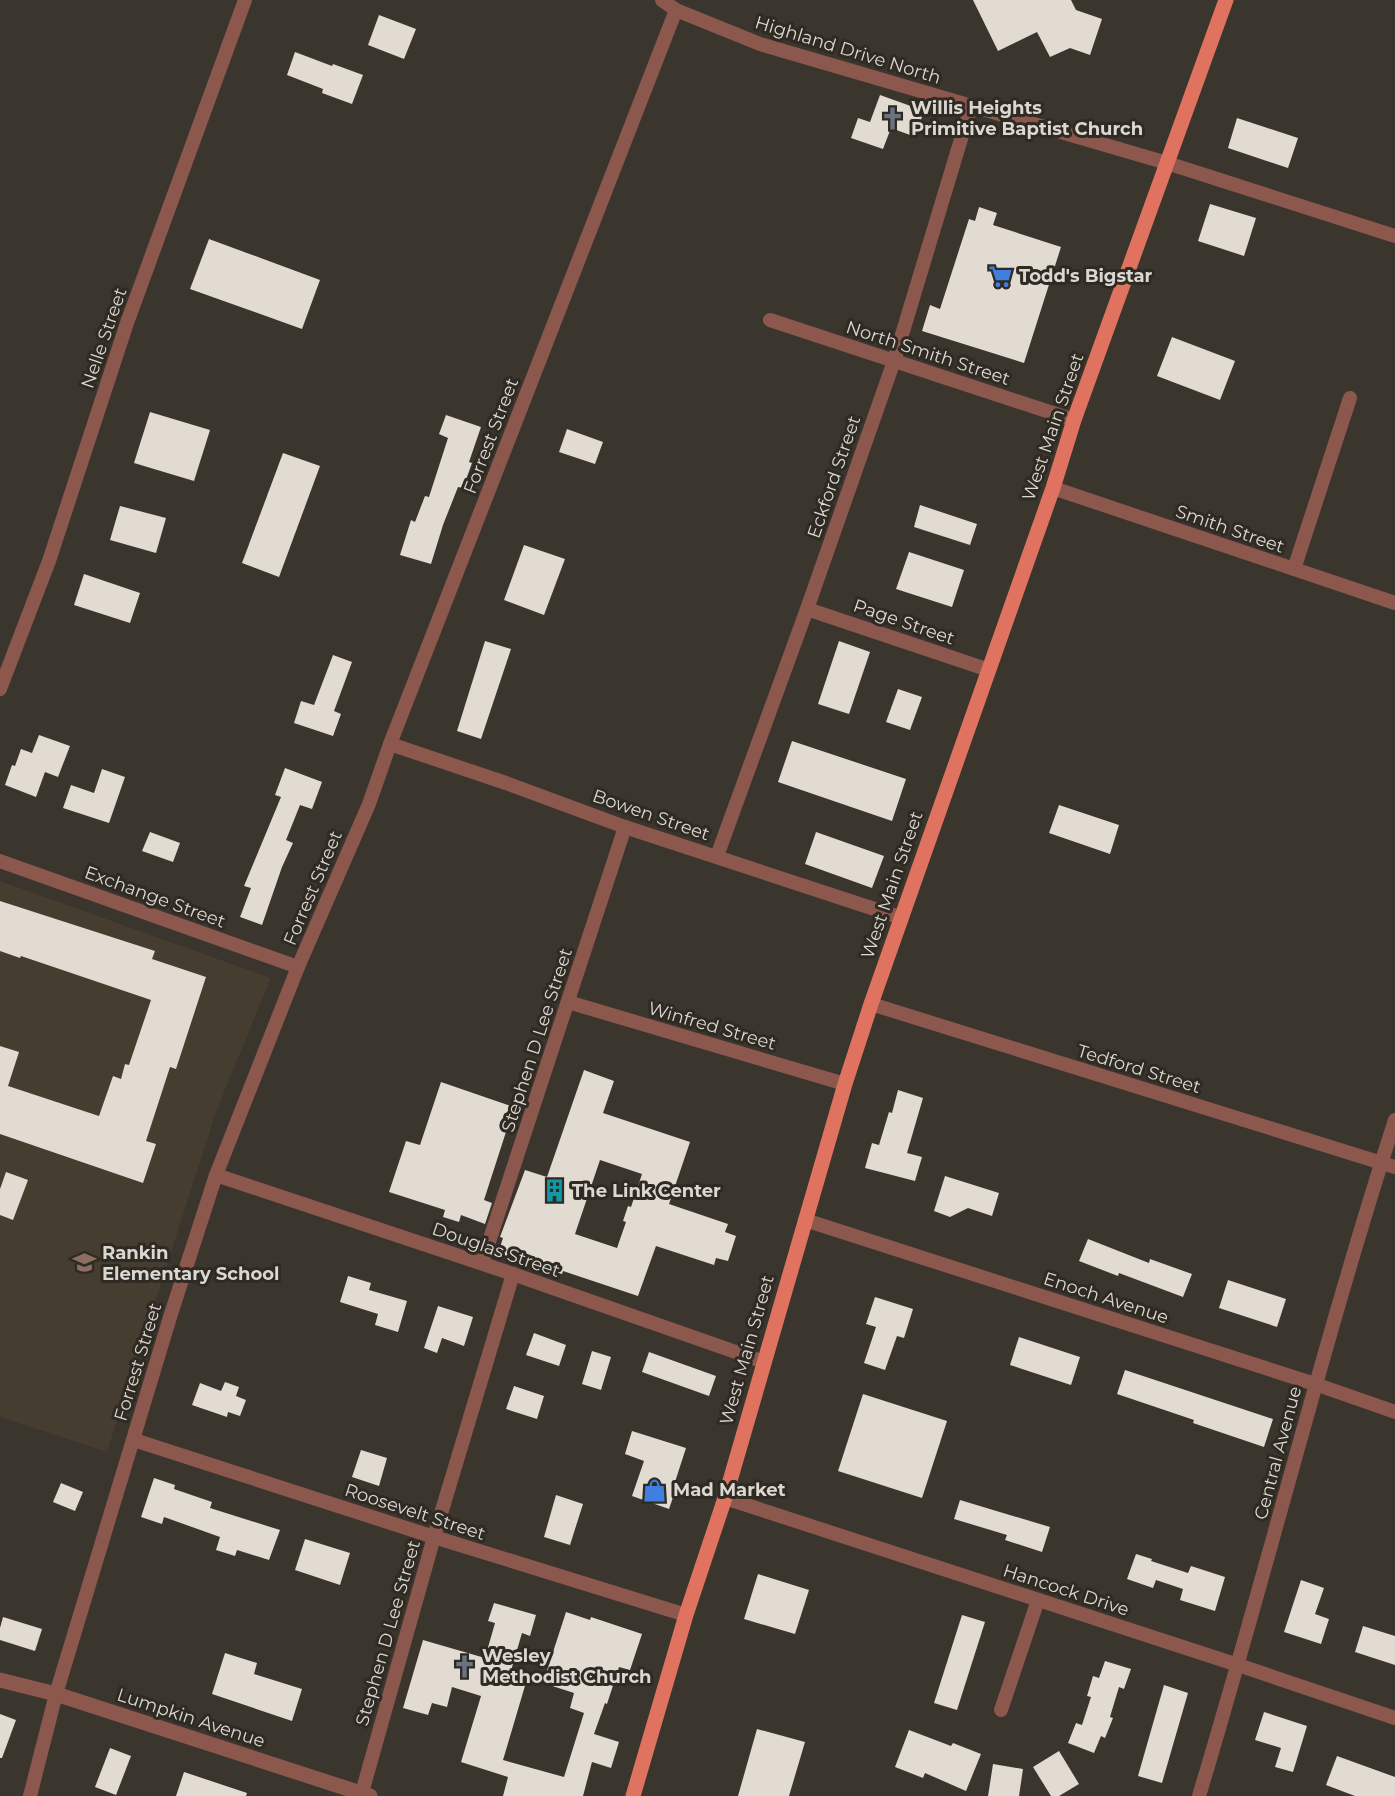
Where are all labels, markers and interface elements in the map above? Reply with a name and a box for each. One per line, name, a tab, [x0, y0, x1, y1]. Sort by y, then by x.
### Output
street label: Highland Drive North	[752, 11, 944, 89]
place label: Willis Heights Primitive Baptist Church	[911, 97, 1143, 140]
church icon: Willis Heights Primitive Baptist Church	[880, 105, 906, 131]
supermarket icon: Todd's Bigstar	[988, 263, 1014, 289]
place label: Todd's Bigstar	[1019, 265, 1153, 287]
street label: Nelle Street	[76, 285, 132, 391]
street label: North Smith Street	[843, 316, 1013, 390]
street label: West Main Street	[1017, 350, 1089, 504]
street label: Forrest Street	[459, 375, 523, 497]
street label: Eckford Street	[803, 413, 865, 541]
street label: Smith Street	[1173, 500, 1287, 558]
street label: Page Street	[850, 594, 958, 650]
street label: Bowen Street	[590, 785, 712, 845]
street label: West Main Street	[856, 808, 928, 962]
street label: Forrest Street	[279, 827, 347, 949]
street label: Exchange Street	[82, 861, 228, 933]
street label: Stephen D Lee Street	[497, 945, 577, 1135]
street label: Winfred Street	[646, 997, 778, 1055]
street label: Tedford Street	[1075, 1040, 1203, 1098]
building icon: The Link Center	[541, 1178, 567, 1204]
place label: The Link Center	[572, 1180, 721, 1202]
street label: Douglas Street	[429, 1218, 563, 1282]
place label: Rankin Elementary School	[102, 1242, 279, 1285]
school or university icon: Rankin Elementary School	[71, 1250, 97, 1276]
street label: Enoch Avenue	[1041, 1267, 1171, 1329]
street label: West Main Street	[715, 1273, 779, 1427]
street label: Forrest Street	[110, 1300, 166, 1424]
street label: Central Avenue	[1250, 1384, 1306, 1522]
shop icon: Mad Market	[642, 1477, 668, 1503]
street label: Roosevelt Street	[342, 1479, 488, 1545]
place label: Mad Market	[673, 1479, 786, 1501]
street label: Stephen D Lee Street	[351, 1538, 425, 1728]
street label: Hancock Drive	[1000, 1559, 1132, 1621]
place label: Wesley Methodist Church	[482, 1645, 651, 1688]
church icon: Wesley Methodist Church	[451, 1653, 477, 1679]
street label: Lumpkin Avenue	[114, 1684, 268, 1752]

